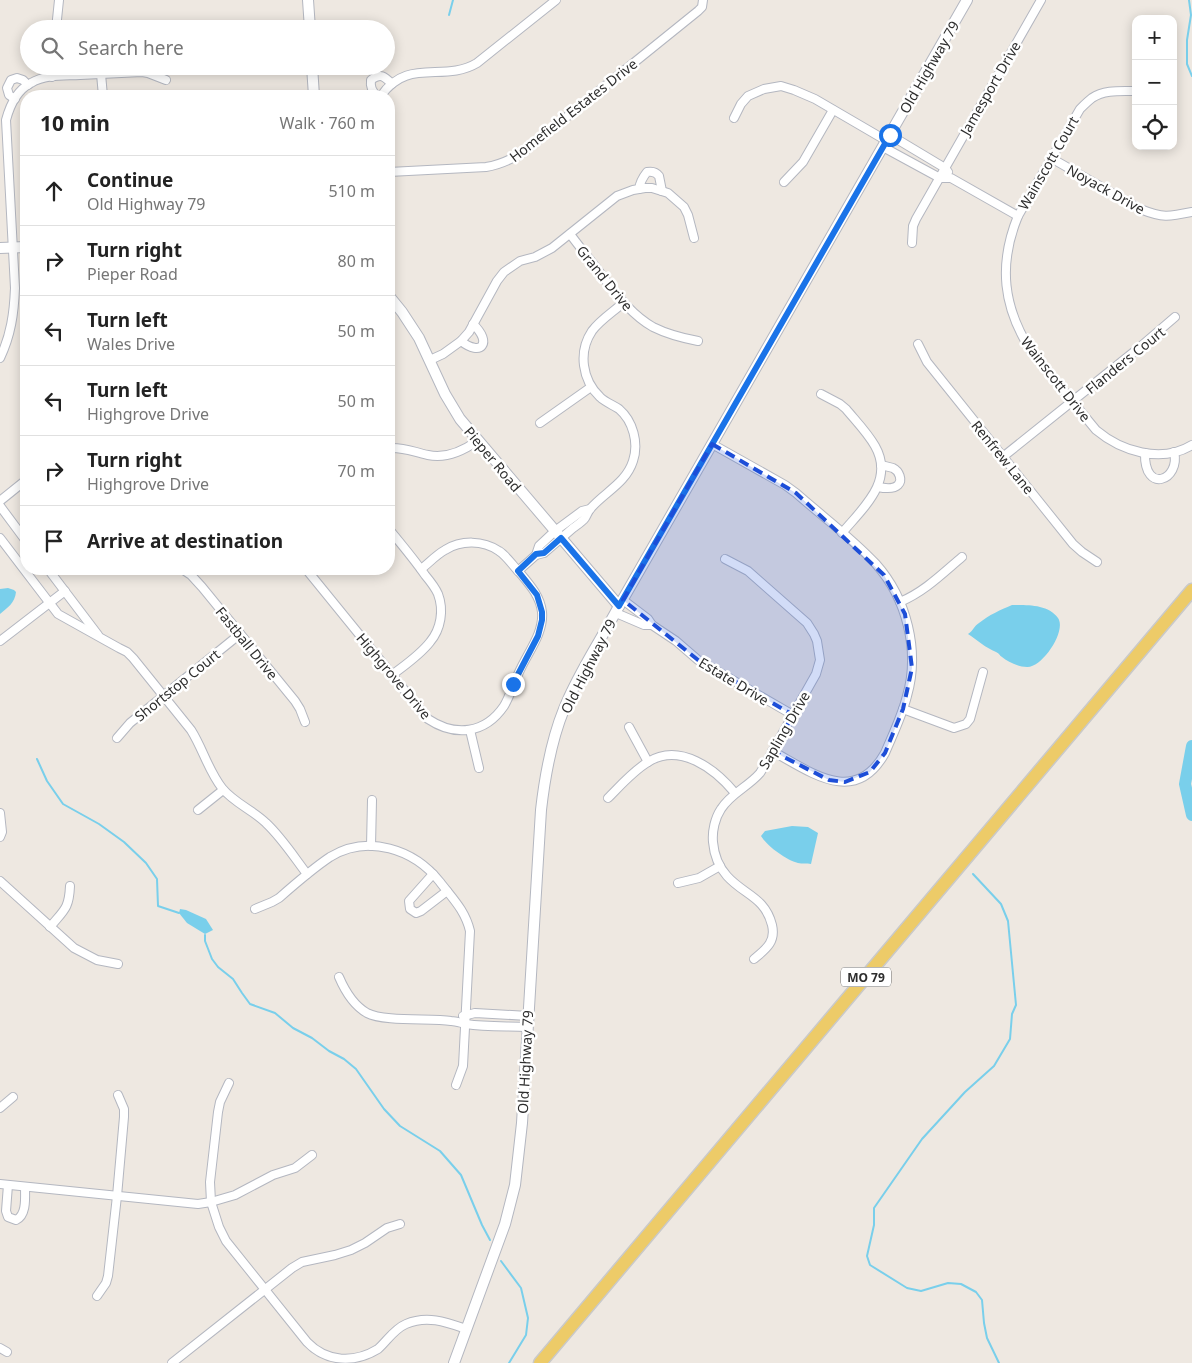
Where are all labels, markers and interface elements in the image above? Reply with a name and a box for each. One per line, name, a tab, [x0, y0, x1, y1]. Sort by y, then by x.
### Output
map controls	[1132, 15, 1177, 150]
button: +	[1132, 15, 1177, 60]
street label: Old Highway 79	[895, 17, 963, 117]
search box	[20, 20, 395, 75]
icon: search	[38, 34, 66, 62]
text: Search here	[78, 35, 184, 61]
street label: Jamesport Drive	[954, 37, 1025, 140]
street label: Homefield Estates Drive	[505, 54, 641, 166]
button: −	[1132, 60, 1177, 105]
button: locate	[1132, 105, 1177, 150]
text: 10 min	[40, 109, 110, 137]
text: Walk · 760 m	[280, 112, 375, 134]
street label: Wainscott Court	[1013, 113, 1083, 213]
route start	[879, 124, 902, 147]
street label: Noyack Drive	[1064, 160, 1148, 218]
text: Continue	[87, 167, 173, 193]
icon: ahead	[40, 177, 68, 205]
text: 510 m	[328, 180, 375, 202]
text: Old Highway 79	[87, 193, 206, 215]
text: Turn right	[87, 237, 182, 263]
street label: Grand Drive	[573, 241, 637, 315]
icon: right	[40, 247, 68, 275]
text: 80 m	[338, 250, 375, 272]
text: Pieper Road	[87, 263, 178, 285]
text: Turn left	[87, 307, 168, 333]
icon: left	[40, 317, 68, 345]
text: 50 m	[338, 320, 375, 342]
street label: Flanders Court	[1081, 322, 1169, 398]
text: Wales Drive	[87, 333, 175, 355]
street label: Wainscott Drive	[1017, 333, 1095, 426]
text: Turn left	[87, 377, 168, 403]
icon: left	[40, 387, 68, 415]
text: 50 m	[338, 390, 375, 412]
text: Highgrove Drive	[87, 403, 209, 425]
street label: Renfrew Lane	[967, 416, 1039, 498]
street label: Pieper Road	[460, 422, 526, 496]
text: Turn right	[87, 447, 182, 473]
icon: right	[40, 457, 68, 485]
text: 70 m	[338, 460, 375, 482]
text: Highgrove Drive	[87, 473, 209, 495]
icon: arrive	[40, 527, 68, 555]
text: Arrive at destination	[87, 528, 283, 554]
street label: Fastball Drive	[212, 602, 282, 684]
street label: Old Highway 79	[556, 615, 620, 717]
street label: Highgrove Drive	[352, 629, 436, 723]
street label: Shortstop Court	[130, 645, 224, 725]
street label: Estate Drive	[695, 653, 773, 709]
route end	[502, 673, 525, 696]
street label: Sapling Drive	[754, 688, 814, 772]
road number: MO 79	[841, 968, 891, 986]
street label: Old Highway 79	[513, 1010, 537, 1114]

